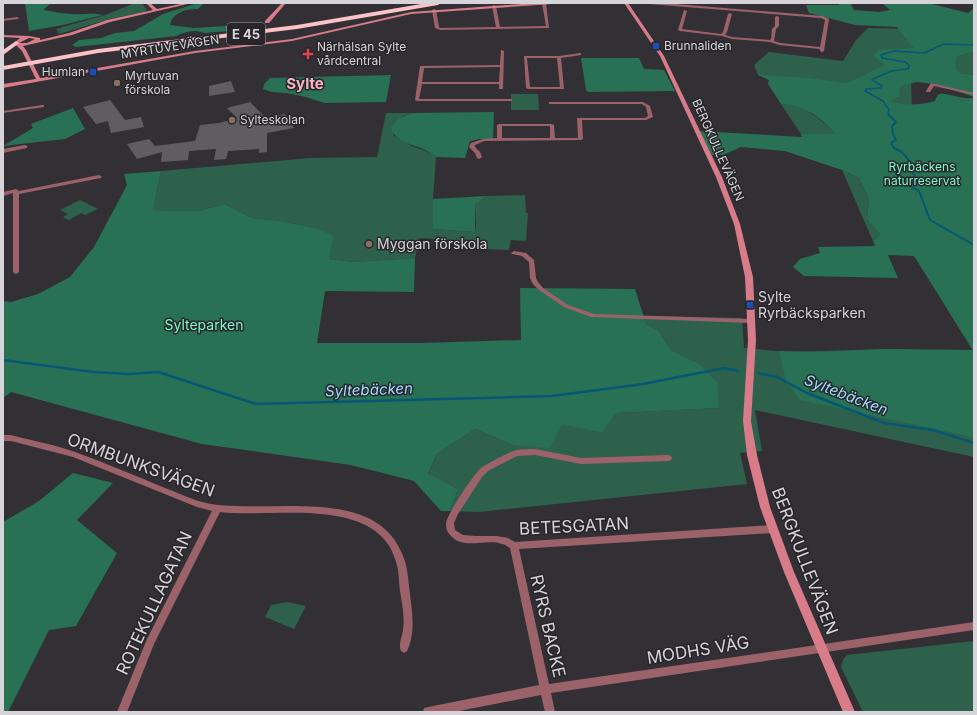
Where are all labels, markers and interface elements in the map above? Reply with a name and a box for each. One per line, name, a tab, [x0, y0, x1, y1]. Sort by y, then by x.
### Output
road number: E 45	[227, 23, 265, 45]
street label: MYRTUVEVÄGEN	[120, 31, 220, 62]
place label: Brunnaliden	[664, 38, 732, 53]
place label: Närhälsan Sylte vårdcentral	[317, 39, 406, 68]
marker: Brunnaliden	[651, 41, 661, 51]
marker: Närhälsan Sylte vårdcentral	[302, 48, 314, 60]
place label: Humlan	[42, 64, 85, 79]
marker: Humlan	[88, 67, 98, 77]
place label: Myrtuvan förskola	[125, 68, 179, 97]
district label: Sylte	[286, 74, 324, 93]
marker: Myrtuvan förskola	[112, 78, 122, 88]
street label: BERGKULLEVÄGEN	[689, 96, 748, 203]
place label: Sylteskolan	[240, 112, 305, 127]
marker: Sylteskolan	[227, 115, 237, 125]
park label: Ryrbäckens naturreservat	[884, 159, 960, 188]
place label: Myggan förskola	[377, 235, 487, 252]
marker: Myggan förskola	[364, 239, 374, 249]
place label: Sylte Ryrbäcksparken	[758, 288, 866, 321]
marker: Sylte Ryrbäcksparken	[745, 300, 755, 310]
park label: Sylteparken	[165, 316, 243, 333]
water label: Syltebäcken	[802, 370, 891, 419]
water label: Syltebäcken	[325, 378, 413, 401]
street label: ORMBUNKSVÄGEN	[65, 428, 218, 501]
street label: BERGKULLEVÄGEN	[768, 484, 843, 637]
street label: BETESGATAN	[519, 513, 629, 539]
street label: ROTEKULLAGATAN	[112, 528, 196, 678]
street label: RYRS BACKE	[526, 573, 570, 679]
street label: MODHS VÄG	[645, 631, 751, 668]

